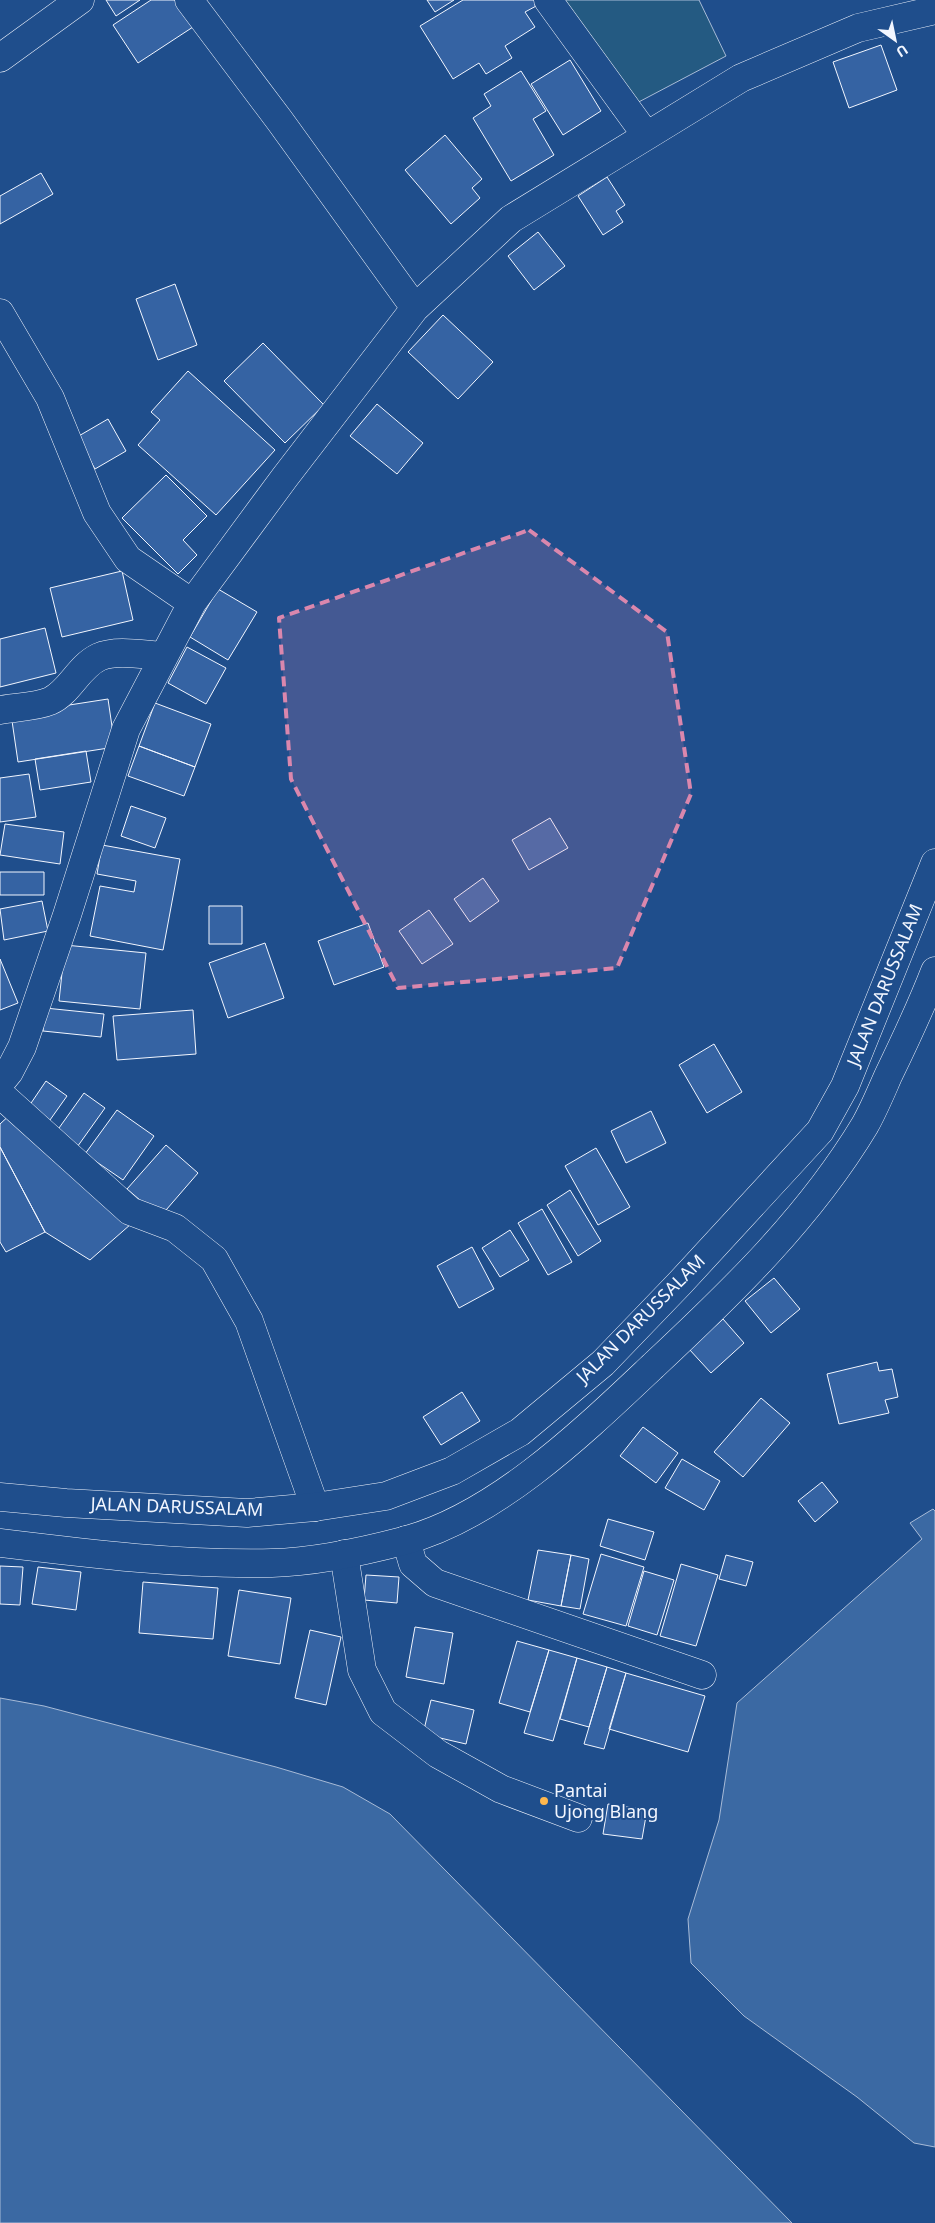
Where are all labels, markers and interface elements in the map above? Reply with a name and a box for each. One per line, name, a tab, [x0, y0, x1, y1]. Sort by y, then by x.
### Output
north arrow	[870, 15, 920, 65]
text: U	[893, 40, 912, 62]
street label: JALAN DARUSSALAM	[840, 900, 928, 1071]
street label: JALAN DARUSSALAM	[569, 1249, 710, 1389]
street label: JALAN DARUSSALAM	[88, 1491, 264, 1521]
place label: Pantai Ujong Blang	[554, 1778, 658, 1823]
marker: Pantai Ujong Blang	[538, 1795, 550, 1807]

